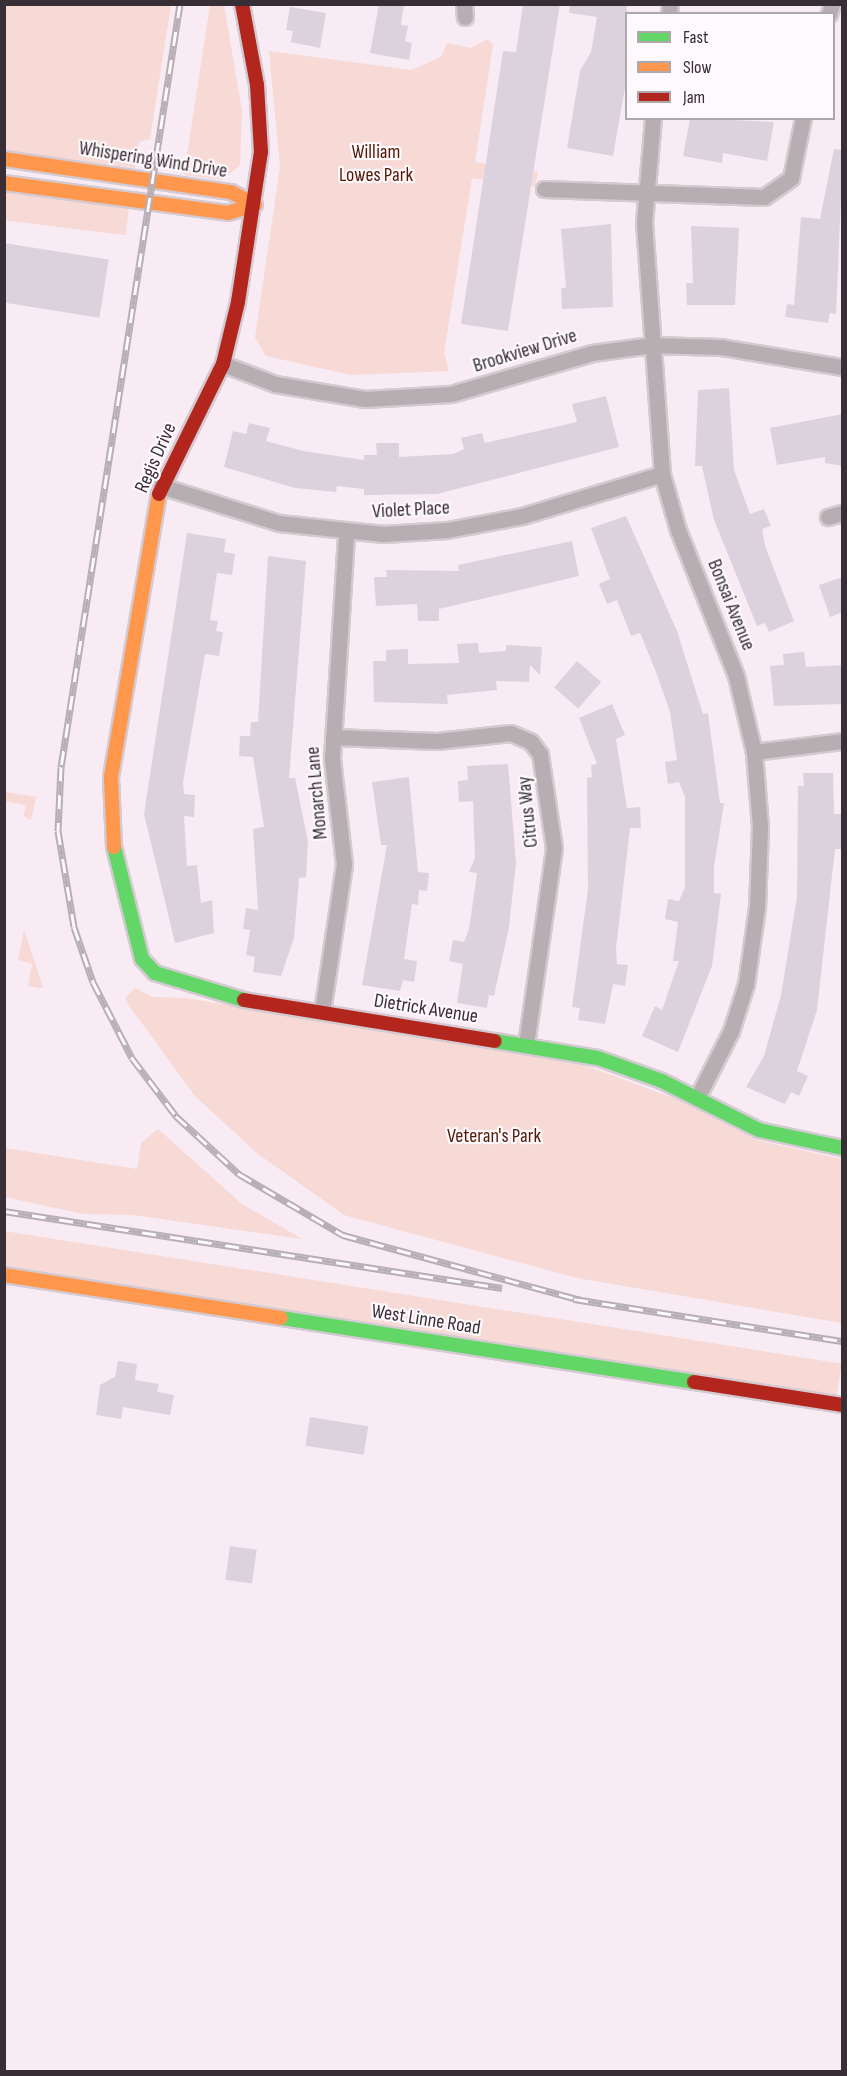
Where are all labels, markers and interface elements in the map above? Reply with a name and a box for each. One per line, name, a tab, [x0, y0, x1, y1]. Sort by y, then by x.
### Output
legend	[625, 12, 835, 120]
text: Fast	[683, 27, 708, 48]
text: Slow	[683, 57, 712, 78]
text: Jam	[683, 87, 705, 108]
street label: Whispering Wind Drive	[77, 136, 229, 184]
park label: William Lowes Park	[339, 140, 413, 187]
street label: Brookview Drive	[470, 324, 580, 378]
street label: Regis Drive	[130, 419, 182, 497]
street label: Violet Place	[372, 496, 450, 524]
street label: Bonsai Avenue	[702, 556, 760, 654]
street label: Monarch Lane	[301, 745, 333, 841]
street label: Citrus Way	[512, 775, 544, 849]
street label: Dietrick Avenue	[372, 989, 480, 1029]
park label: Veteran's Park	[447, 1124, 541, 1148]
street label: West Linne Road	[370, 1300, 482, 1340]

